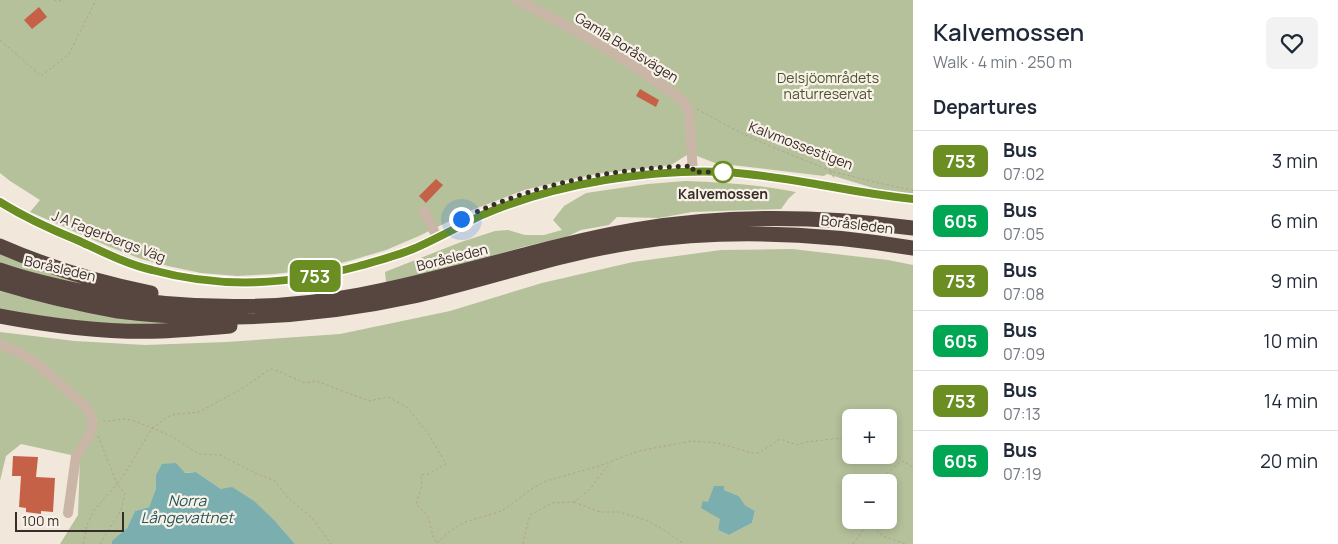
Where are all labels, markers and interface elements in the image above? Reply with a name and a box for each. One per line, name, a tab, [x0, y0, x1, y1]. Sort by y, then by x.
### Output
street label: Gamla Boråsvägen	[572, 7, 682, 87]
text: Kalvemossen	[933, 15, 1084, 48]
button: heart	[1266, 17, 1318, 69]
text: Walk · 4 min · 250 m	[933, 51, 1072, 73]
park label: Delsjöområdets naturreservat	[777, 68, 879, 103]
text: Departures	[933, 94, 1037, 120]
street label: Kalvmossestigen	[746, 116, 856, 174]
text: Bus	[1003, 137, 1037, 163]
text: 3 min	[1272, 148, 1318, 174]
text: 753	[945, 149, 976, 173]
marker: Kalvemossen	[712, 161, 734, 183]
text: 07:02	[1003, 163, 1044, 185]
place label: Kalvemossen	[678, 184, 768, 203]
text: Bus	[1003, 197, 1037, 223]
street label: J A Fagerbergs Väg	[49, 206, 169, 266]
your location	[449, 207, 474, 232]
text: 6 min	[1271, 208, 1318, 234]
text: 605	[944, 209, 977, 233]
street label: Boråsleden	[820, 210, 894, 238]
text: 07:05	[1003, 223, 1045, 245]
street label: Boråsleden	[414, 239, 490, 275]
street label: Boråsleden	[22, 251, 98, 285]
text: Bus	[1003, 257, 1037, 283]
line badge: 753	[286, 260, 344, 292]
text: 753	[300, 264, 330, 288]
text: 9 min	[1271, 268, 1318, 294]
text: 753	[945, 269, 976, 293]
text: 07:08	[1003, 283, 1045, 305]
text: Bus	[1003, 317, 1037, 343]
text: 10 min	[1263, 328, 1318, 354]
text: 605	[944, 329, 977, 353]
text: 07:09	[1003, 343, 1045, 365]
text: Bus	[1003, 377, 1037, 403]
text: 14 min	[1264, 388, 1318, 414]
text: 753	[945, 389, 976, 413]
text: 07:13	[1003, 403, 1041, 425]
map controls	[842, 409, 897, 529]
button: +	[842, 409, 897, 464]
text: Bus	[1003, 437, 1037, 463]
text: 20 min	[1260, 448, 1318, 474]
text: 605	[944, 449, 977, 473]
text: 07:19	[1003, 463, 1042, 485]
button: −	[842, 474, 897, 529]
water label: Norra Långevattnet	[141, 490, 235, 528]
scale bar	[15, 509, 124, 532]
text: 100 m	[22, 511, 59, 530]

